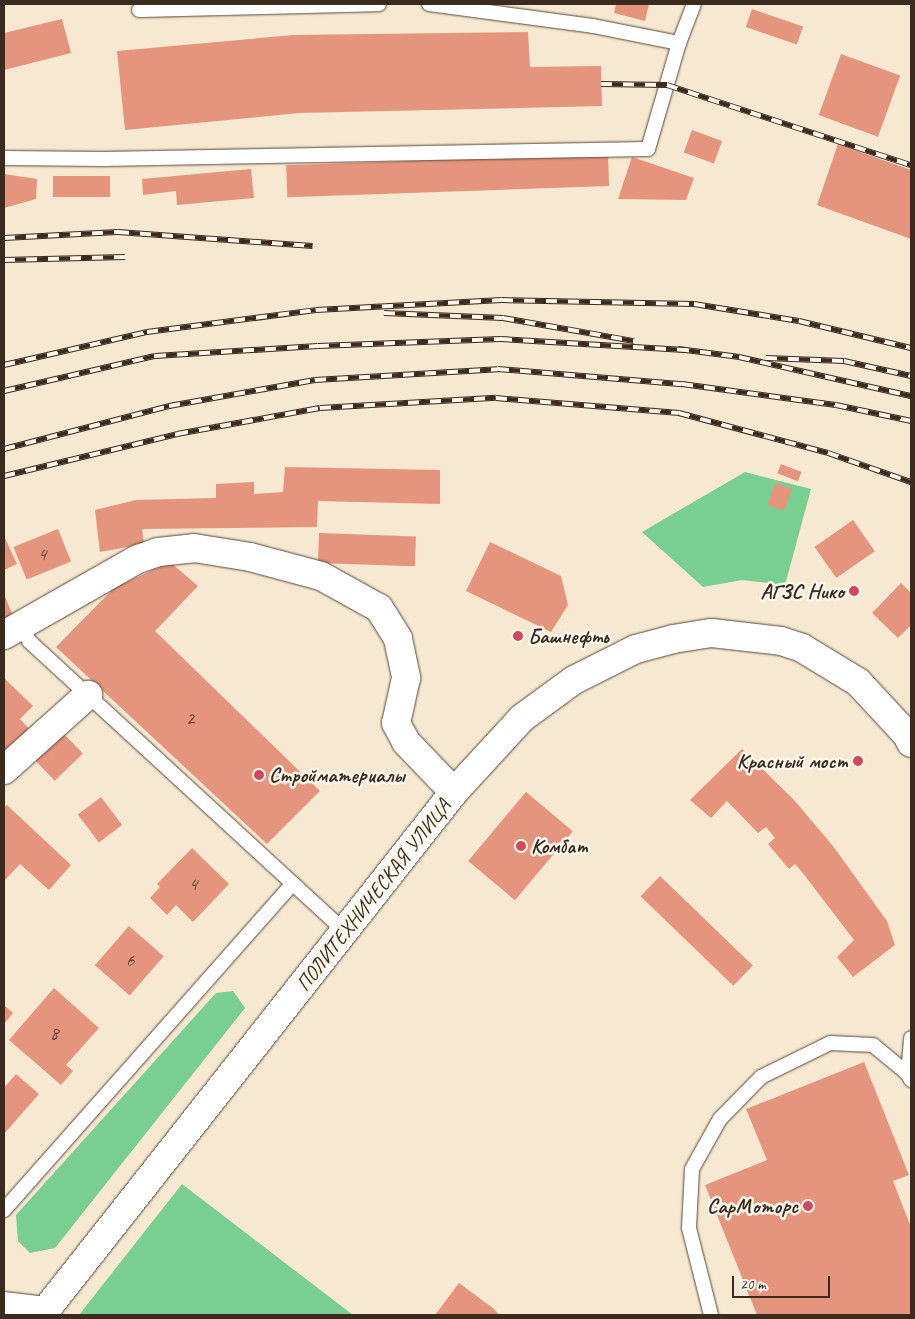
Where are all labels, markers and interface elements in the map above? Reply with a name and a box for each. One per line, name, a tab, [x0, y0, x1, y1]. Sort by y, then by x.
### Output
house number: 4	[38, 544, 46, 566]
place label: АГЗС Нико	[760, 578, 844, 604]
marker: АГЗС Нико	[848, 585, 860, 597]
place label: Башнефть	[528, 623, 609, 649]
marker: Башнефть	[512, 630, 524, 642]
house number: 2	[186, 708, 194, 730]
place label: Красный мост	[737, 748, 848, 774]
marker: Красный мост	[852, 755, 864, 767]
place label: Стройматериалы	[269, 762, 405, 788]
marker: Стройматериалы	[253, 769, 265, 781]
street label: ПОЛИТЕХНИЧЕСКАЯ УЛИЦА	[290, 794, 456, 996]
place label: Комбат	[531, 833, 588, 859]
marker: Комбат	[515, 840, 527, 852]
house number: 4	[189, 874, 197, 896]
house number: 6	[126, 950, 134, 972]
house number: 8	[50, 1023, 58, 1045]
place label: СарМоторс	[707, 1193, 798, 1219]
marker: СарМоторс	[802, 1200, 814, 1212]
scale bar	[735, 1266, 832, 1298]
text: 20 m	[740, 1275, 766, 1294]

